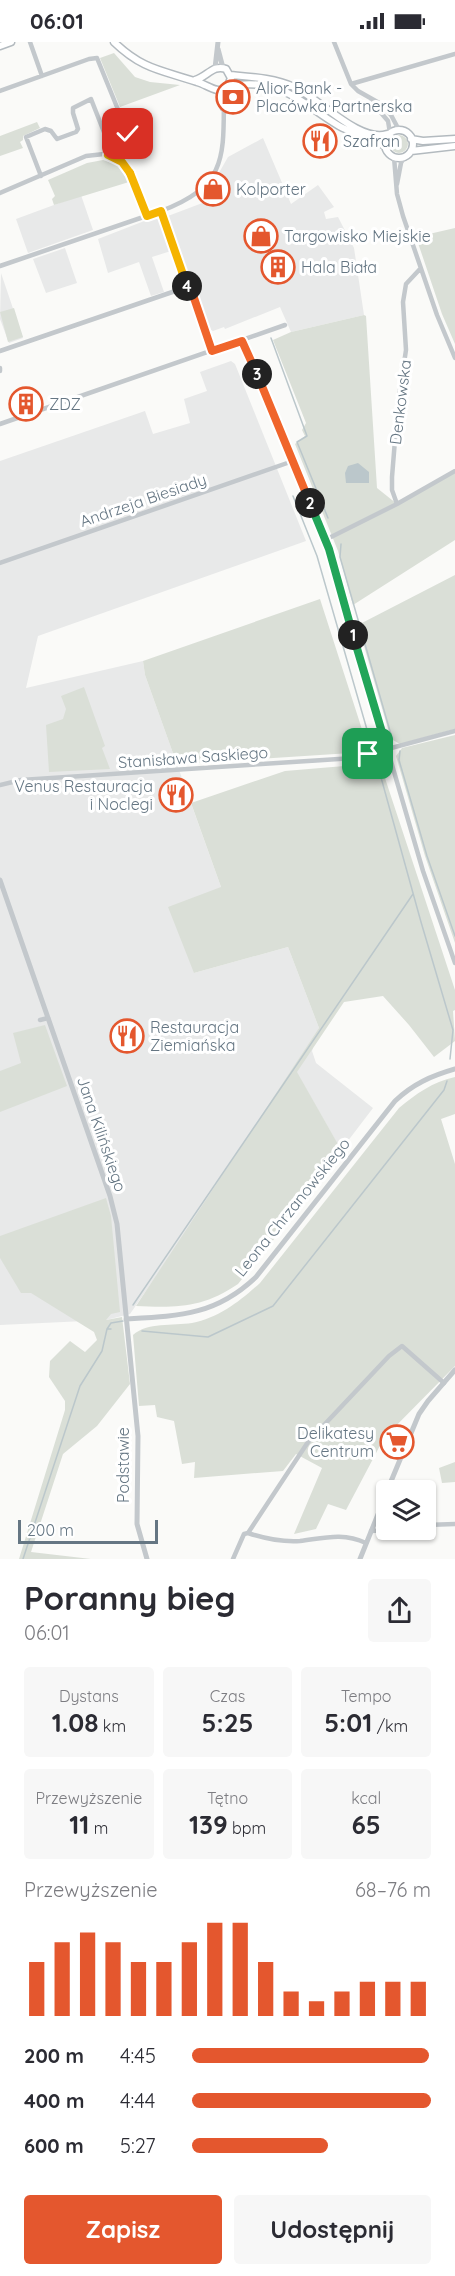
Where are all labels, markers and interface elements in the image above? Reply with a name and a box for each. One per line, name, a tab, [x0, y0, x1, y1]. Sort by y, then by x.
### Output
text: 06:01	[30, 7, 84, 35]
place label: Alior Bank - Placówka Partnerska	[256, 78, 412, 116]
bank icon: Alior Bank - Placówka Partnerska	[215, 79, 251, 115]
pin	[102, 108, 153, 159]
icon: check	[111, 117, 144, 150]
restaurant icon: Szafran	[302, 123, 338, 159]
place label: Szafran	[343, 131, 400, 151]
shop icon: Kolporter	[195, 171, 231, 207]
place label: Kolporter	[236, 179, 306, 199]
shop icon: Targowisko Miejskie	[243, 218, 279, 254]
place label: Targowisko Miejskie	[284, 226, 431, 246]
building icon: Hala Biała	[260, 249, 296, 285]
place label: Hala Biała	[301, 257, 377, 277]
pin: 4	[172, 271, 202, 301]
text: 4	[182, 276, 192, 296]
street label: Denkowska	[385, 358, 415, 446]
pin: 3	[242, 359, 272, 389]
text: 3	[253, 364, 261, 384]
building icon: ZDZ	[8, 386, 44, 422]
place label: ZDZ	[49, 394, 81, 414]
street label: Andrzeja Biesiady	[77, 469, 209, 531]
pin: 2	[295, 488, 325, 518]
text: 2	[305, 493, 315, 513]
pin: 1	[338, 620, 368, 650]
text: 1	[350, 625, 356, 645]
pin	[342, 728, 393, 779]
icon: arrive	[351, 737, 384, 770]
street label: Stanisława Saskiego	[117, 742, 269, 772]
place label: Venus Restauracja i Noclegi	[14, 776, 153, 814]
restaurant icon: Venus Restauracja i Noclegi	[158, 777, 194, 813]
place label: Restauracja Ziemiańska	[150, 1017, 239, 1055]
restaurant icon: Restauracja Ziemiańska	[109, 1018, 145, 1054]
street label: Jana Kilińskiego	[73, 1074, 131, 1194]
street label: Leona Chrzanowskiego	[230, 1134, 354, 1280]
place label: Delikatesy Centrum	[297, 1423, 374, 1461]
supermarket icon: Delikatesy Centrum	[379, 1424, 415, 1460]
street label: Podstawie	[113, 1427, 133, 1503]
map controls	[376, 1480, 436, 1540]
button: layers	[376, 1480, 436, 1540]
scale bar	[18, 1517, 158, 1544]
text: 200 m	[27, 1520, 74, 1540]
text: Poranny bieg	[24, 1577, 235, 1618]
button: share	[368, 1579, 431, 1642]
text: 06:01	[24, 1620, 70, 1645]
text: Dystans	[59, 1686, 119, 1706]
text: Czas	[210, 1686, 245, 1706]
text: Tempo	[341, 1686, 392, 1706]
text: 1.08	[52, 1706, 98, 1739]
text: 5:25	[202, 1706, 253, 1739]
text: 5:01	[324, 1706, 372, 1739]
text: km	[98, 1716, 126, 1736]
text: /km	[372, 1716, 408, 1736]
text: Przewyższenie	[35, 1788, 142, 1808]
text: Tętno	[207, 1788, 248, 1808]
text: kcal	[351, 1788, 381, 1808]
text: 11	[69, 1808, 89, 1841]
text: 139	[189, 1808, 228, 1841]
text: 65	[351, 1808, 381, 1841]
text: m	[89, 1818, 108, 1838]
text: bpm	[228, 1818, 266, 1838]
text: Przewyższenie	[24, 1877, 157, 1902]
text: 68–76 m	[355, 1877, 431, 1902]
text: 200 m	[24, 2043, 84, 2068]
text: 4:45	[120, 2043, 156, 2068]
text: 400 m	[24, 2088, 84, 2113]
text: 4:44	[120, 2088, 155, 2113]
text: 600 m	[24, 2133, 84, 2158]
text: 5:27	[120, 2133, 156, 2158]
button: Zapisz	[24, 2195, 222, 2264]
button: Udostępnij	[234, 2195, 431, 2264]

